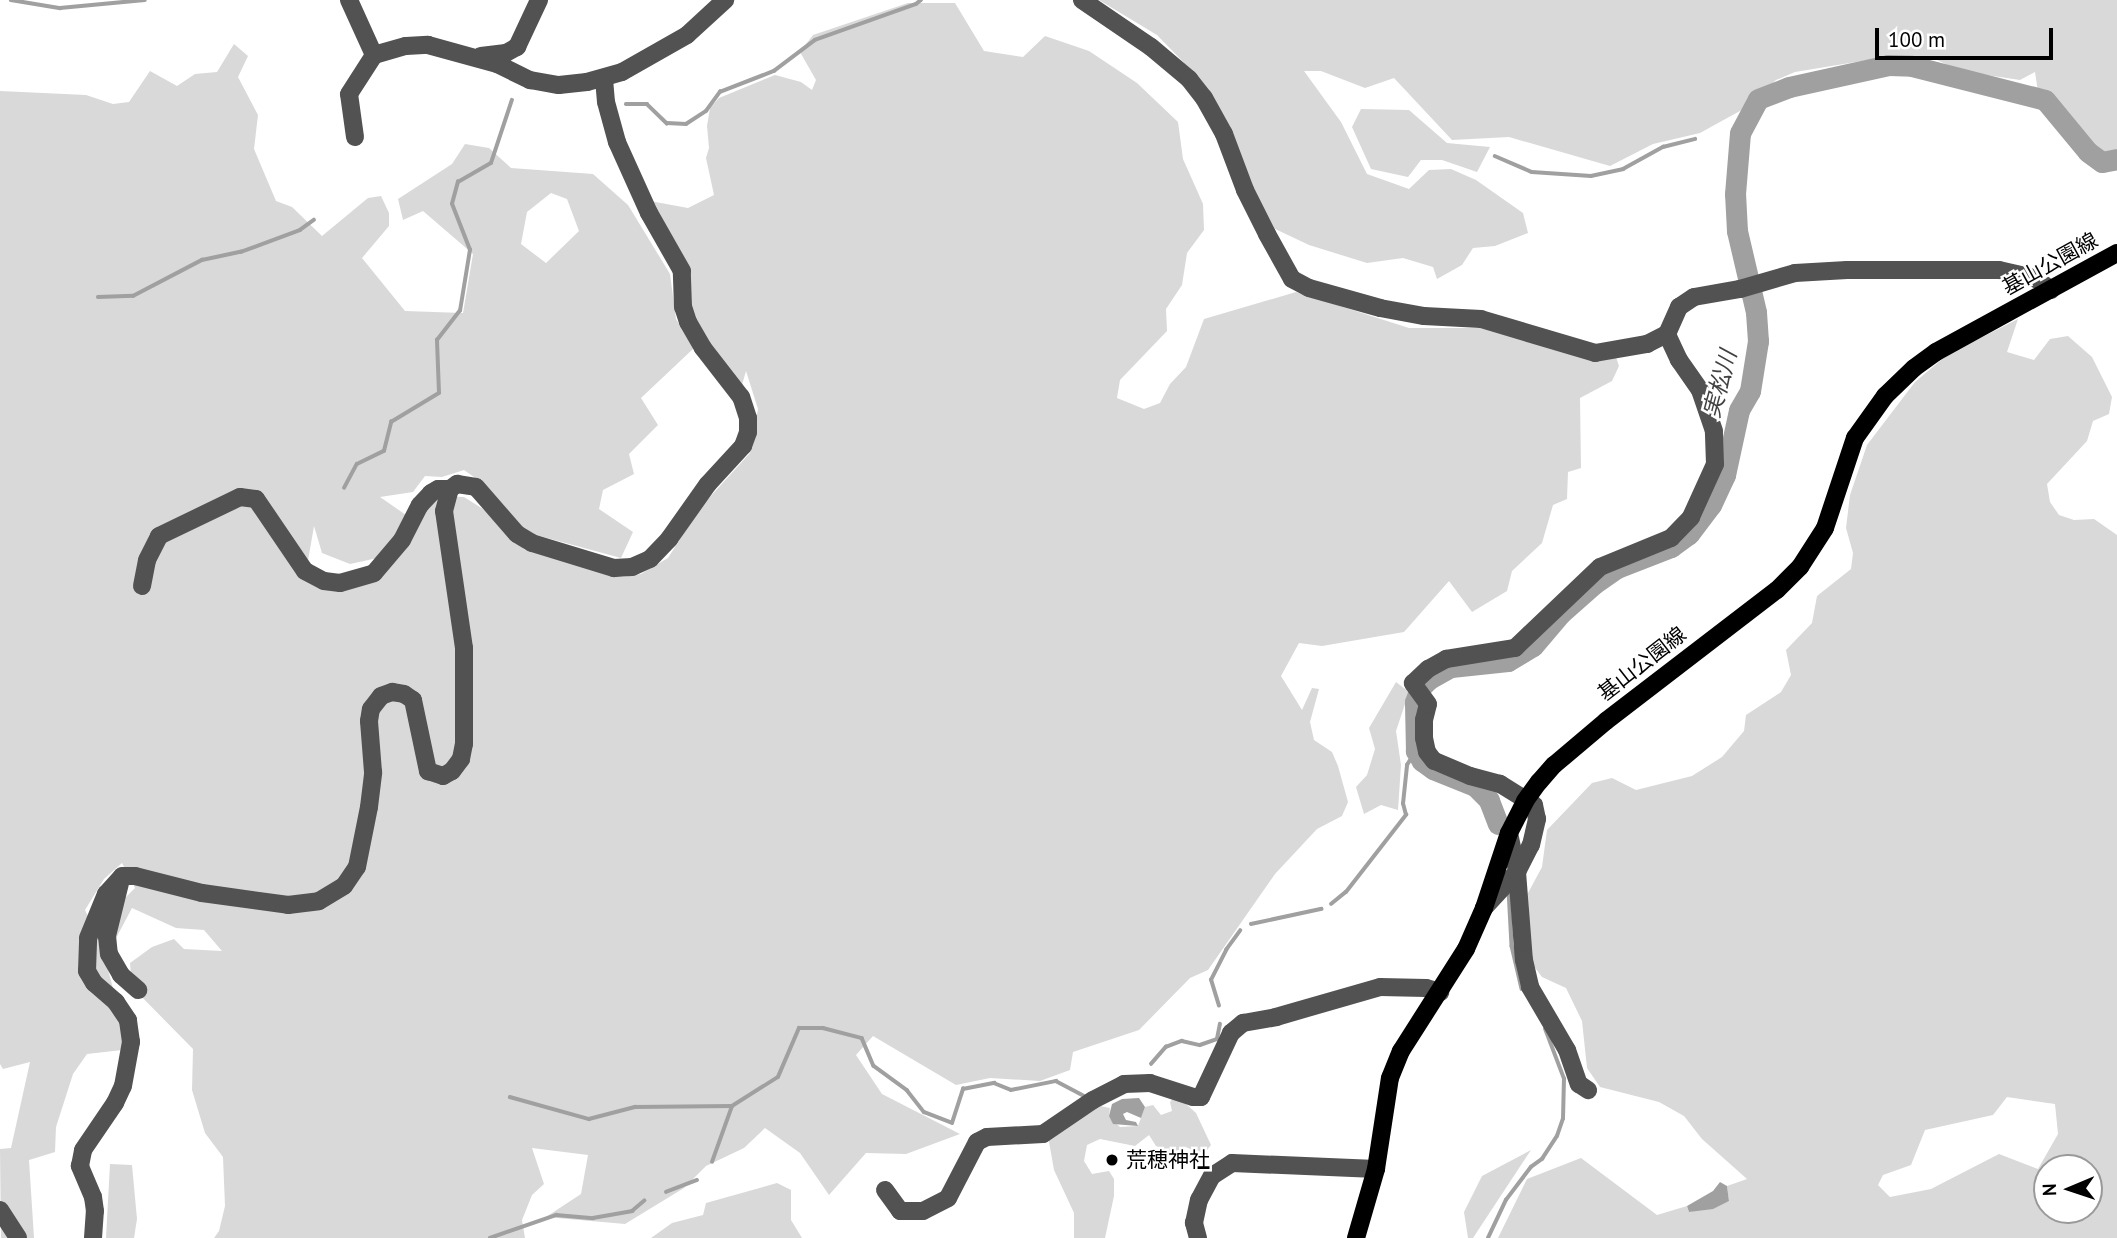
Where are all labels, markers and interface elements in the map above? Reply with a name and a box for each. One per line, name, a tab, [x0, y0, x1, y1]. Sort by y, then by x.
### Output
scale bar	[1879, 14, 2058, 58]
text: 100 m	[1888, 26, 1945, 53]
street label: 基山公園線	[1998, 228, 2102, 300]
water label: 実松川	[1698, 347, 1742, 421]
street label: 基山公園線	[1593, 622, 1691, 706]
place label: 荒穂神社	[1126, 1147, 1210, 1173]
marker: 荒穂神社	[1104, 1152, 1120, 1168]
north arrow	[2033, 1154, 2103, 1224]
text: N	[2037, 1183, 2061, 1196]

